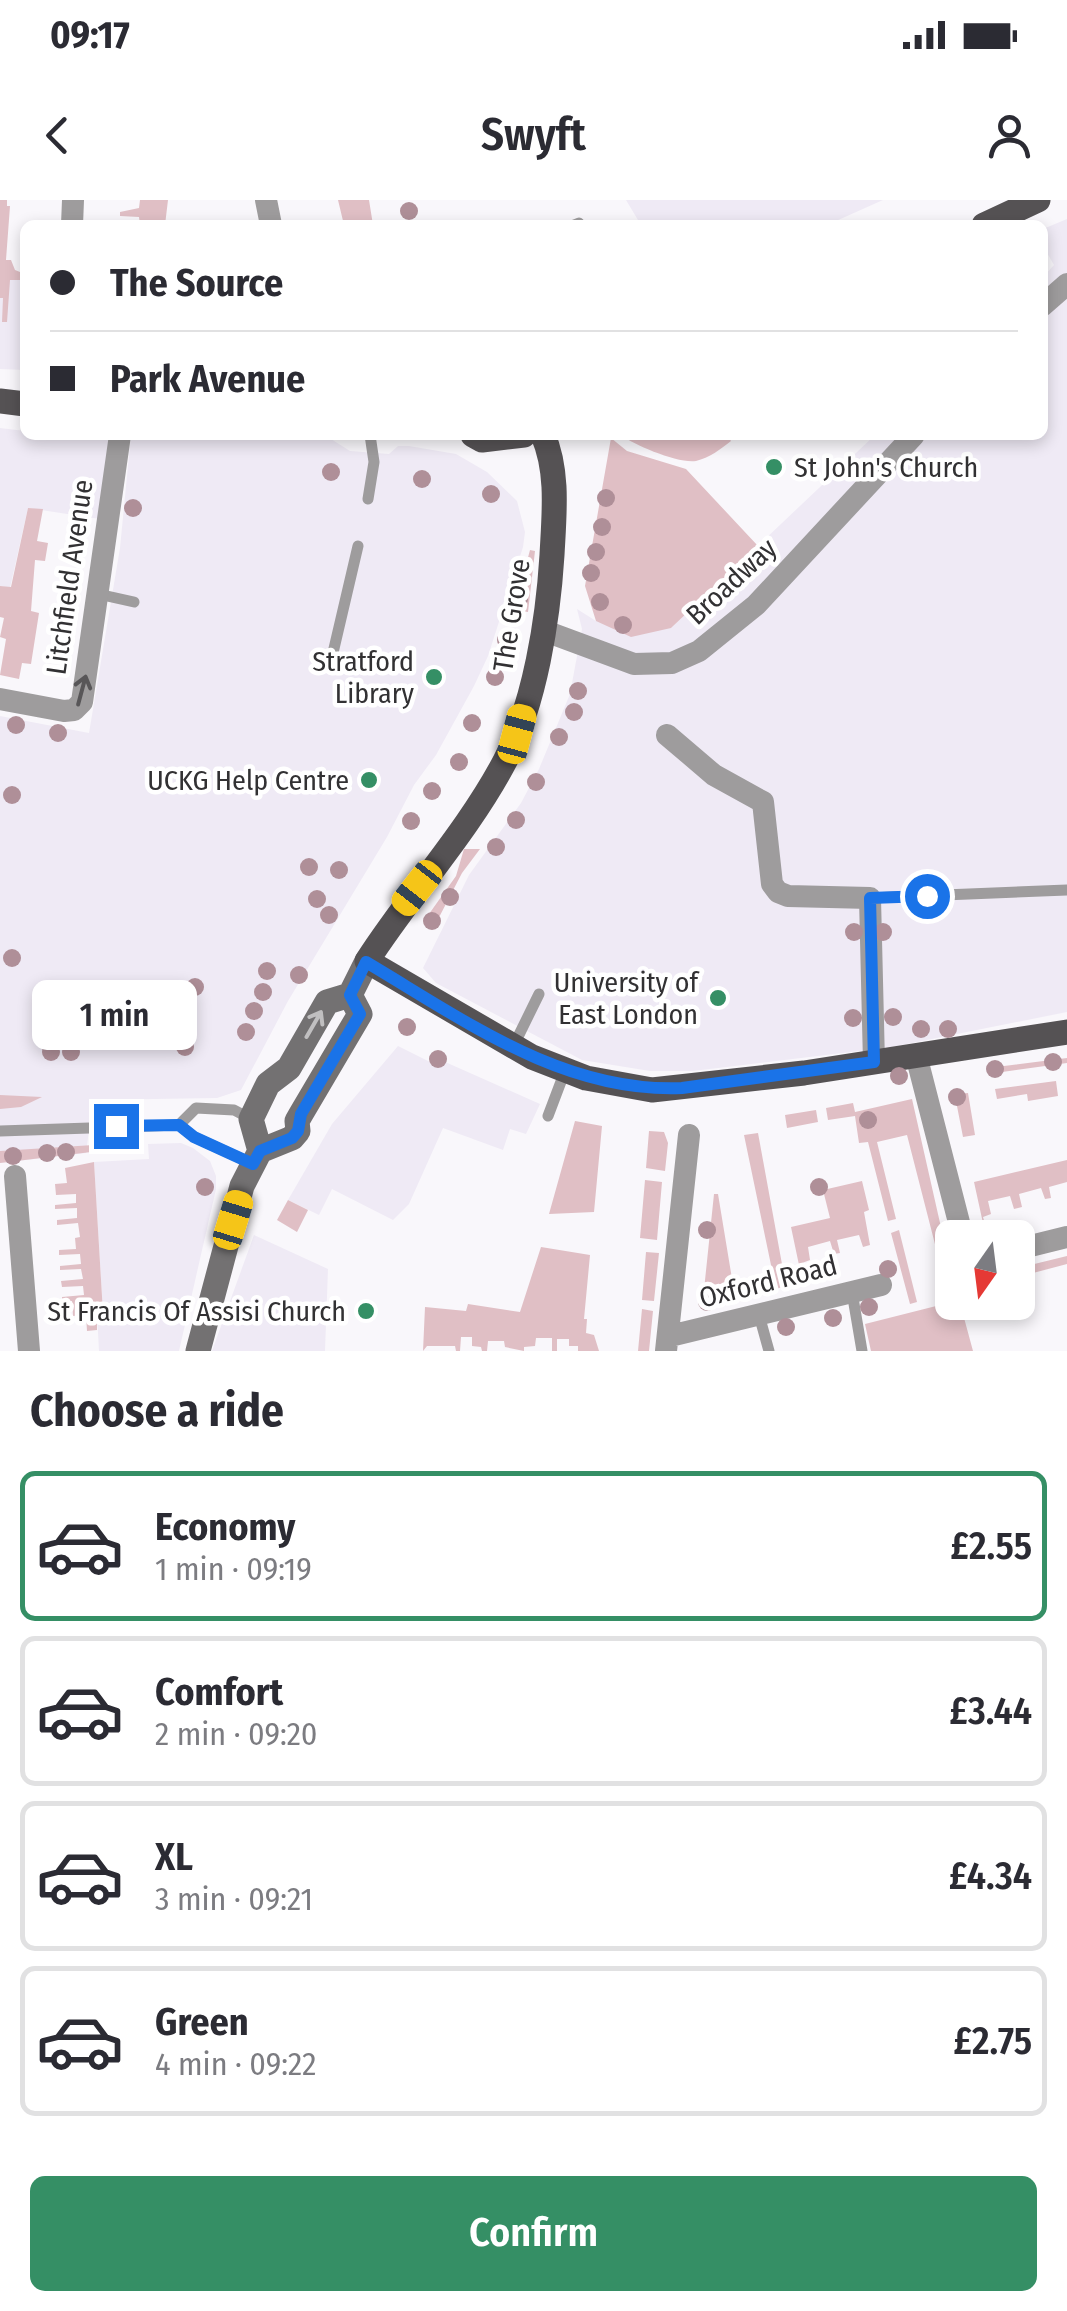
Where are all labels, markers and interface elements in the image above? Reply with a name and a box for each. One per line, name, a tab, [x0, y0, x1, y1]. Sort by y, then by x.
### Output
text: 09:17	[50, 12, 130, 58]
icon: back	[30, 108, 85, 163]
text: Swyft	[481, 108, 586, 162]
icon: person	[982, 108, 1037, 163]
text: The Source	[110, 260, 283, 306]
text: Park Avenue	[110, 356, 305, 402]
place label: St John's Church	[794, 451, 978, 484]
marker: St John's Church	[763, 456, 785, 478]
street label: Litchfield Avenue	[39, 478, 100, 677]
street label: Broadway	[679, 531, 784, 631]
street label: The Grove	[486, 556, 537, 674]
place label: Stratford Library	[312, 645, 415, 710]
marker: Stratford Library	[423, 666, 445, 688]
one-way arrow	[73, 675, 92, 706]
car	[495, 701, 539, 767]
place label: UCKG Help Centre	[147, 764, 349, 797]
marker: UCKG Help Centre	[358, 769, 380, 791]
car	[387, 855, 447, 921]
route start	[905, 874, 950, 919]
place label: University of East London	[554, 966, 700, 1031]
callout: 1 min	[34, 981, 198, 1051]
marker: University of East London	[707, 987, 729, 1009]
text: 1 min	[80, 996, 149, 1034]
one-way arrow	[304, 1010, 324, 1039]
route end	[94, 1104, 139, 1149]
car	[210, 1187, 256, 1253]
north arrow	[935, 1220, 1035, 1320]
map controls	[935, 1220, 1035, 1320]
street label: Oxford Road	[696, 1248, 841, 1315]
place label: St Francis Of Assisi Church	[47, 1295, 346, 1328]
marker: St Francis Of Assisi Church	[355, 1300, 377, 1322]
text: Choose a ride	[30, 1384, 284, 1438]
icon: car	[35, 1501, 125, 1591]
text: Economy	[155, 1504, 295, 1550]
text: £2.55	[951, 1523, 1032, 1569]
text: 1 min · 09:19	[155, 1550, 312, 1588]
icon: car	[35, 1666, 125, 1756]
text: Comfort	[155, 1669, 283, 1715]
text: £3.44	[950, 1688, 1032, 1734]
text: 2 min · 09:20	[155, 1715, 318, 1753]
icon: car	[35, 1831, 125, 1921]
text: XL	[155, 1834, 193, 1880]
text: £4.34	[949, 1853, 1032, 1899]
text: 3 min · 09:21	[155, 1880, 313, 1918]
icon: car	[35, 1996, 125, 2086]
text: Green	[155, 1999, 249, 2045]
text: £2.75	[954, 2018, 1032, 2064]
text: 4 min · 09:22	[155, 2045, 316, 2083]
button: Confirm	[30, 2176, 1037, 2291]

